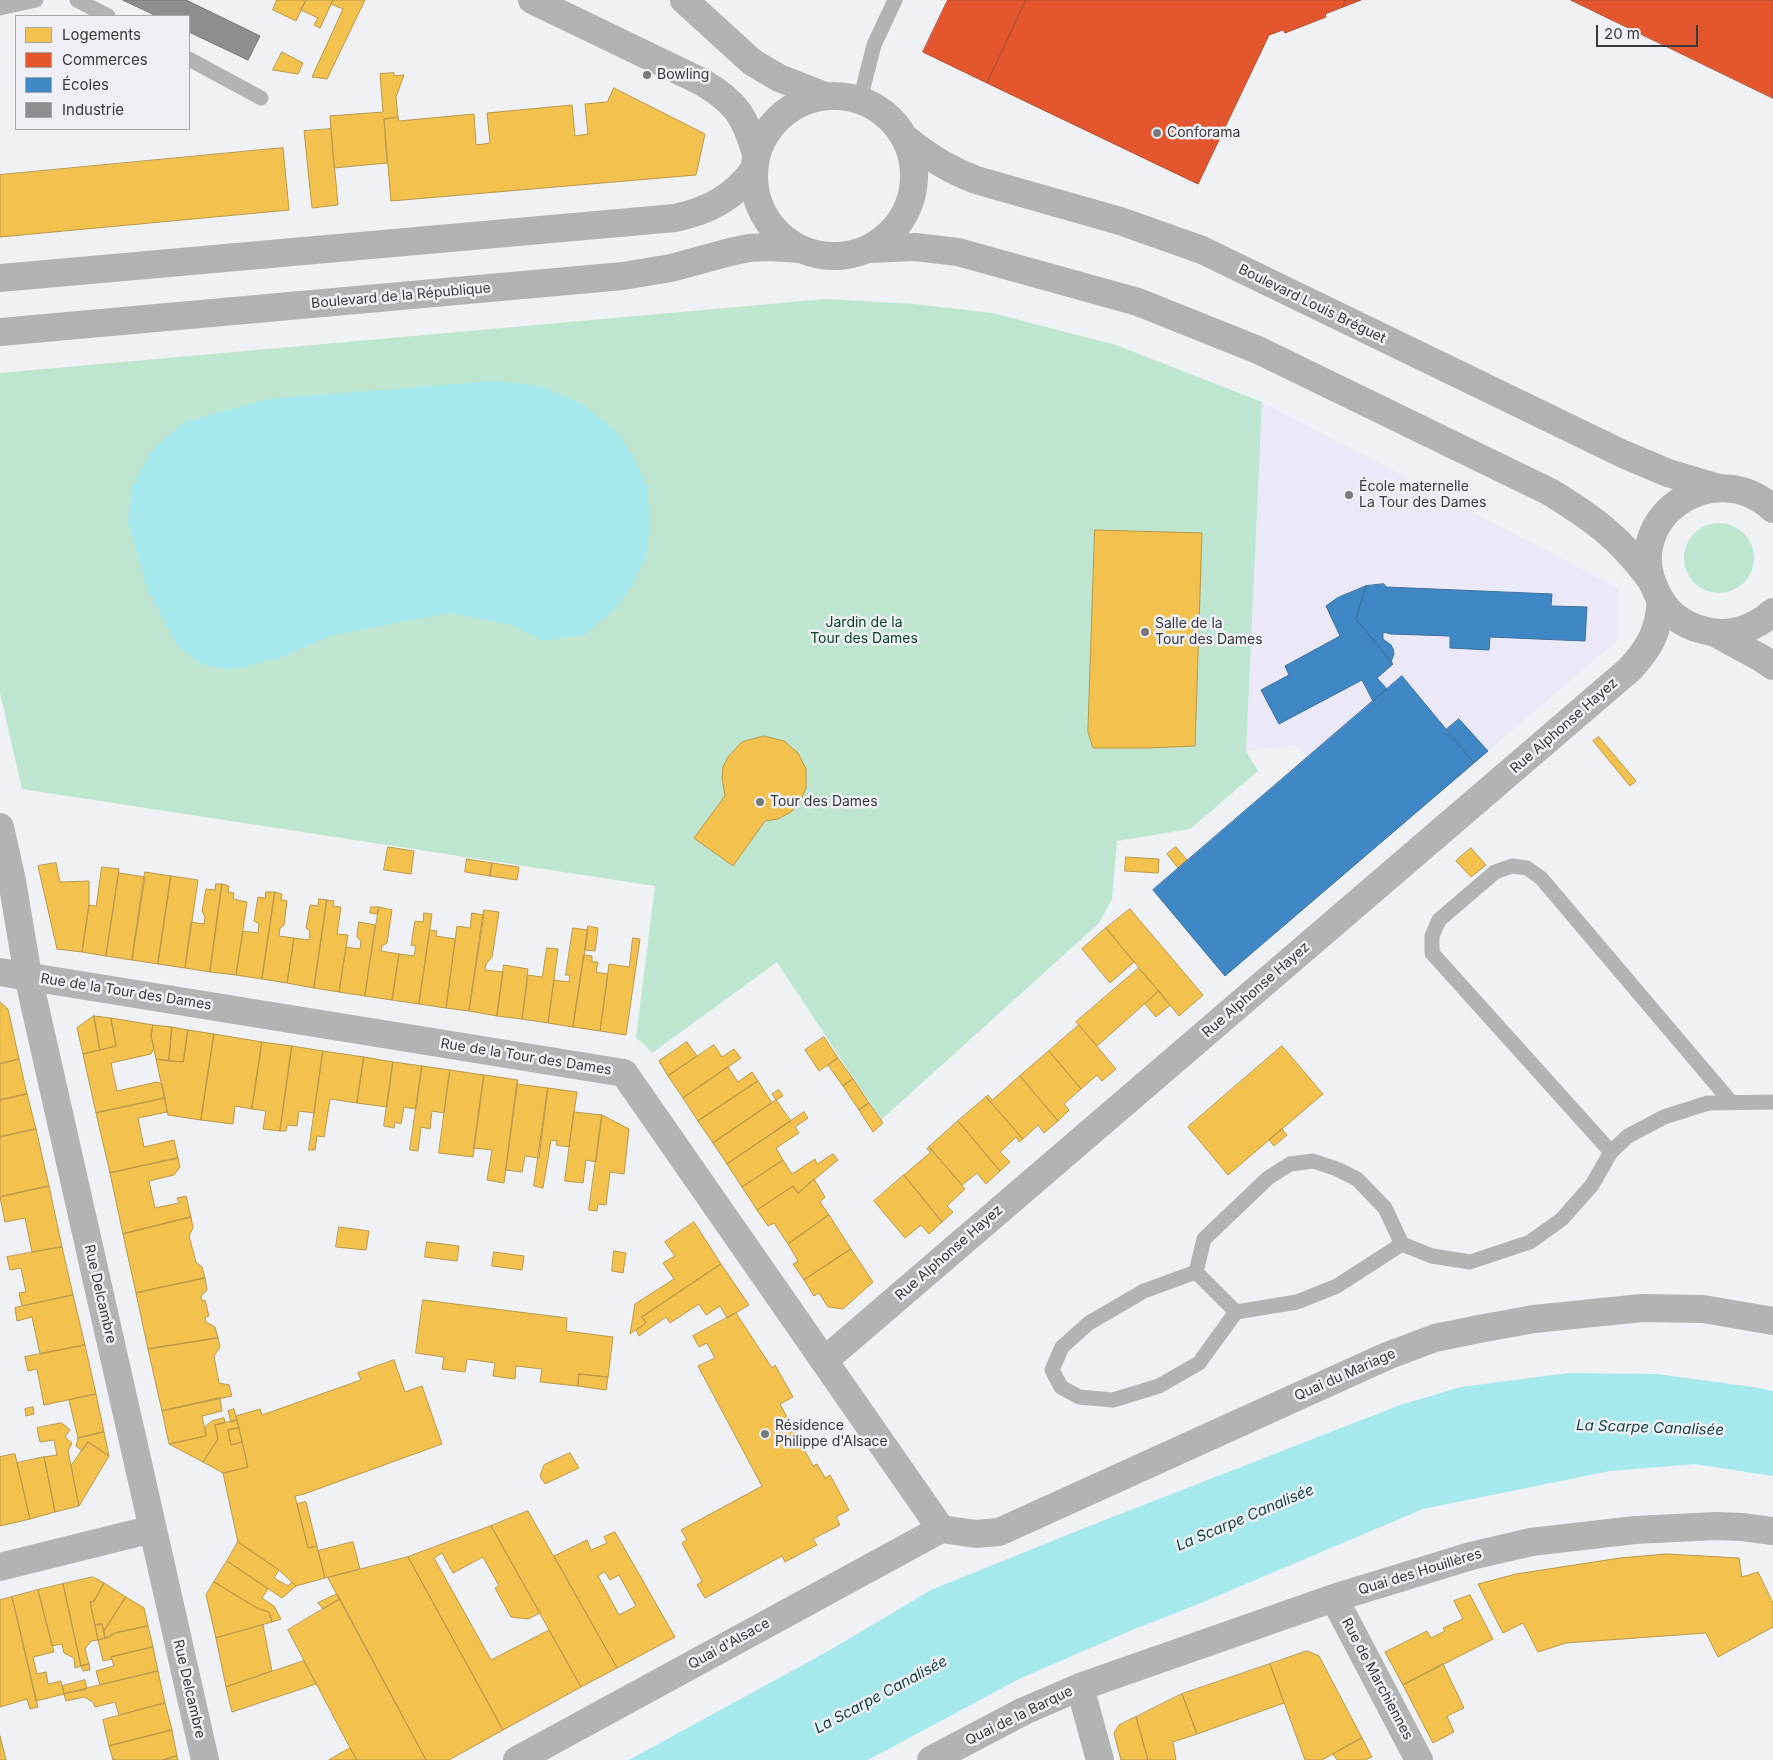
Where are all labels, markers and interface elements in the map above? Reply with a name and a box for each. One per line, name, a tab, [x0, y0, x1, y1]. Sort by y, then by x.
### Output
legend	[15, 15, 190, 130]
scale bar	[1598, 15, 1700, 47]
text: 20 m	[1604, 24, 1640, 43]
text: Logements	[62, 25, 141, 44]
text: Commerces	[62, 50, 148, 69]
place label: Bowling	[657, 67, 709, 83]
marker: Bowling	[641, 69, 653, 81]
text: Écoles	[62, 75, 109, 94]
text: Industrie	[62, 100, 124, 119]
place label: Conforama	[1167, 125, 1240, 141]
marker: Conforama	[1151, 127, 1163, 139]
street label: Boulevard Louis Bréguet	[1236, 261, 1388, 347]
street label: Boulevard de la République	[310, 280, 492, 312]
place label: École maternelle La Tour des Dames	[1359, 479, 1486, 512]
marker: École maternelle La Tour des Dames	[1343, 489, 1355, 501]
park label: Jardin de la Tour des Dames	[810, 615, 918, 648]
place label: Salle de la Tour des Dames	[1155, 616, 1263, 648]
marker: Salle de la Tour des Dames	[1139, 626, 1151, 638]
street label: Rue Alphonse Hayez	[1507, 675, 1621, 777]
place label: Tour des Dames	[770, 794, 878, 810]
marker: Tour des Dames	[754, 796, 766, 808]
street label: Rue Alphonse Hayez	[1199, 939, 1313, 1041]
street label: Rue de la Tour des Dames	[39, 970, 213, 1014]
street label: Rue de la Tour des Dames	[439, 1035, 613, 1079]
street label: Rue Alphonse Hayez	[892, 1202, 1006, 1304]
street label: Rue Delcambre	[80, 1243, 120, 1345]
street label: Quai du Mariage	[1292, 1345, 1398, 1405]
water label: La Scarpe Canalisée	[1576, 1416, 1724, 1440]
place label: Résidence Philippe d'Alsace	[775, 1418, 888, 1450]
marker: Résidence Philippe d'Alsace	[759, 1428, 771, 1440]
water label: La Scarpe Canalisée	[1173, 1481, 1317, 1555]
street label: Quai des Houillères	[1356, 1545, 1484, 1599]
street label: Quai d'Alsace	[685, 1615, 773, 1673]
street label: Rue de Marchiennes	[1338, 1615, 1416, 1743]
street label: Rue Delcambre	[169, 1638, 209, 1740]
water label: La Scarpe Canalisée	[811, 1652, 951, 1738]
street label: Quai de la Barque	[963, 1683, 1075, 1749]

